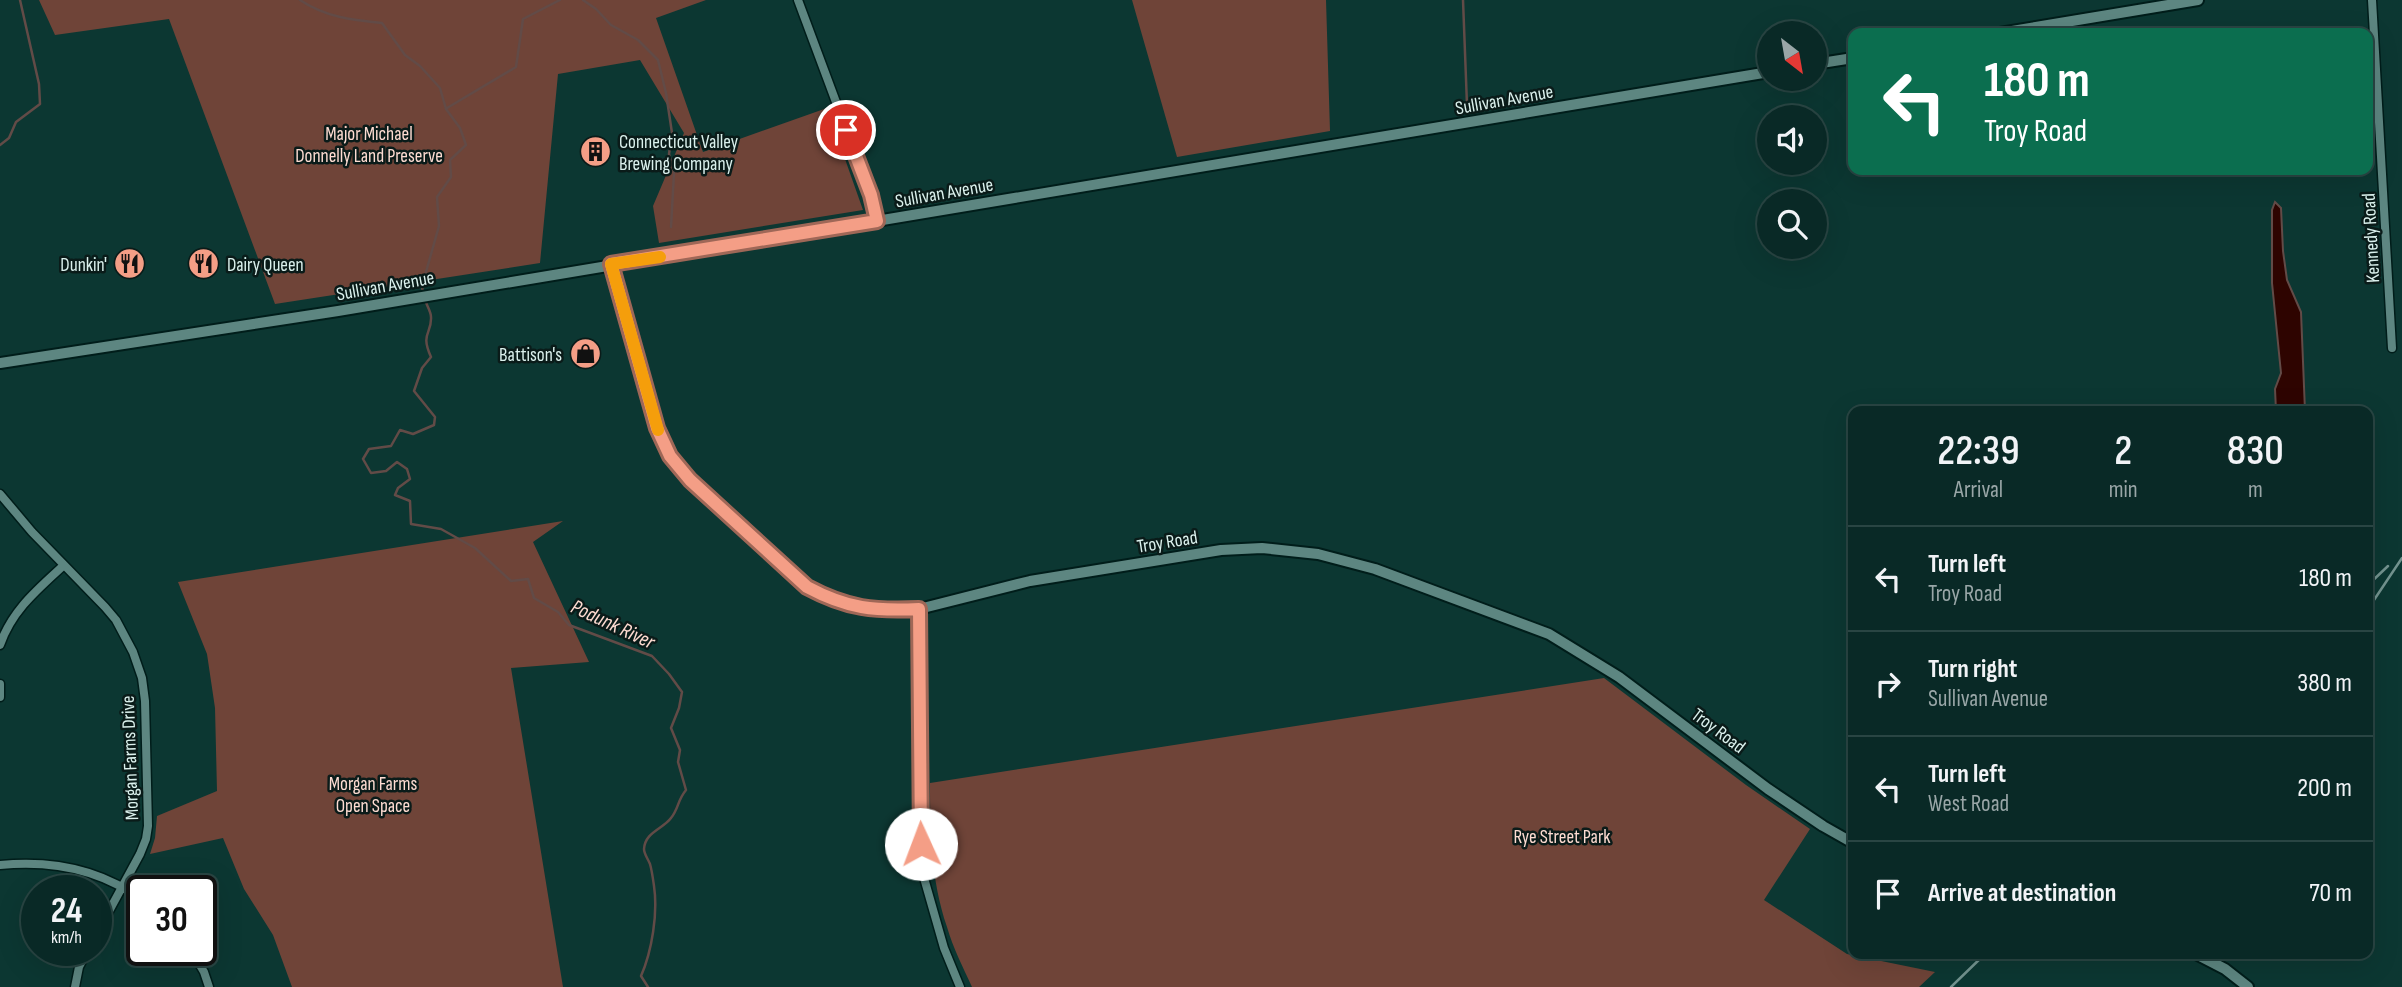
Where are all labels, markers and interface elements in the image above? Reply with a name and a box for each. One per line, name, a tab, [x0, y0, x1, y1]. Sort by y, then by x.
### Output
north arrow	[1757, 21, 1827, 91]
map controls	[1757, 21, 1827, 259]
text: 180 m	[1984, 52, 2090, 111]
icon: left	[1869, 56, 1960, 147]
street label: Sullivan Avenue	[1453, 81, 1555, 120]
pin	[816, 100, 876, 160]
button: sound	[1757, 105, 1827, 175]
icon: arrive	[827, 111, 865, 149]
text: Troy Road	[1984, 112, 2087, 151]
park label: Major Michael Donnelly Land Preserve	[295, 123, 443, 168]
place label: Connecticut Valley Brewing Company	[619, 131, 739, 176]
building icon: Connecticut Valley Brewing Company	[579, 135, 613, 169]
street label: Sullivan Avenue	[893, 174, 995, 213]
button: search	[1757, 189, 1827, 259]
street label: Kennedy Road	[2358, 193, 2385, 283]
restaurant icon: Dunkin'	[113, 247, 147, 281]
restaurant icon: Dairy Queen	[187, 247, 221, 281]
place label: Dunkin'	[60, 254, 107, 277]
place label: Dairy Queen	[227, 254, 304, 277]
street label: Sullivan Avenue	[334, 267, 436, 306]
shop icon: Battison's	[568, 337, 602, 371]
place label: Battison's	[499, 344, 562, 367]
text: 22:39	[1937, 426, 2020, 477]
text: 2	[2114, 426, 2132, 477]
text: 830	[2227, 426, 2284, 477]
text: Arrival	[1954, 476, 2003, 504]
text: min	[2109, 476, 2138, 504]
text: m	[2248, 476, 2263, 504]
street label: Troy Road	[1135, 526, 1199, 559]
text: Turn left	[1928, 549, 2006, 580]
icon: left	[1869, 560, 1907, 598]
text: 180 m	[2299, 563, 2352, 594]
text: Troy Road	[1928, 580, 2002, 608]
water label: Podunk River	[567, 594, 660, 655]
text: Turn right	[1928, 654, 2017, 685]
icon: right	[1869, 665, 1907, 703]
text: 380 m	[2297, 668, 2352, 699]
text: Sullivan Avenue	[1928, 685, 2048, 713]
street label: Morgan Farms Drive	[117, 695, 144, 821]
street label: Troy Road	[1687, 704, 1749, 759]
text: Turn left	[1928, 759, 2006, 790]
icon: left	[1869, 770, 1907, 808]
park label: Morgan Farms Open Space	[329, 773, 417, 818]
text: 200 m	[2297, 773, 2352, 804]
text: West Road	[1928, 790, 2009, 818]
position arrow	[884, 807, 958, 881]
park label: Rye Street Park	[1513, 826, 1611, 849]
speed limit sign: 30	[126, 875, 217, 966]
icon: arrive	[1869, 875, 1907, 913]
text: Arrive at destination	[1928, 878, 2116, 909]
text: 70 m	[2309, 878, 2352, 909]
text: 24	[51, 890, 82, 933]
text: km/h	[51, 927, 82, 948]

